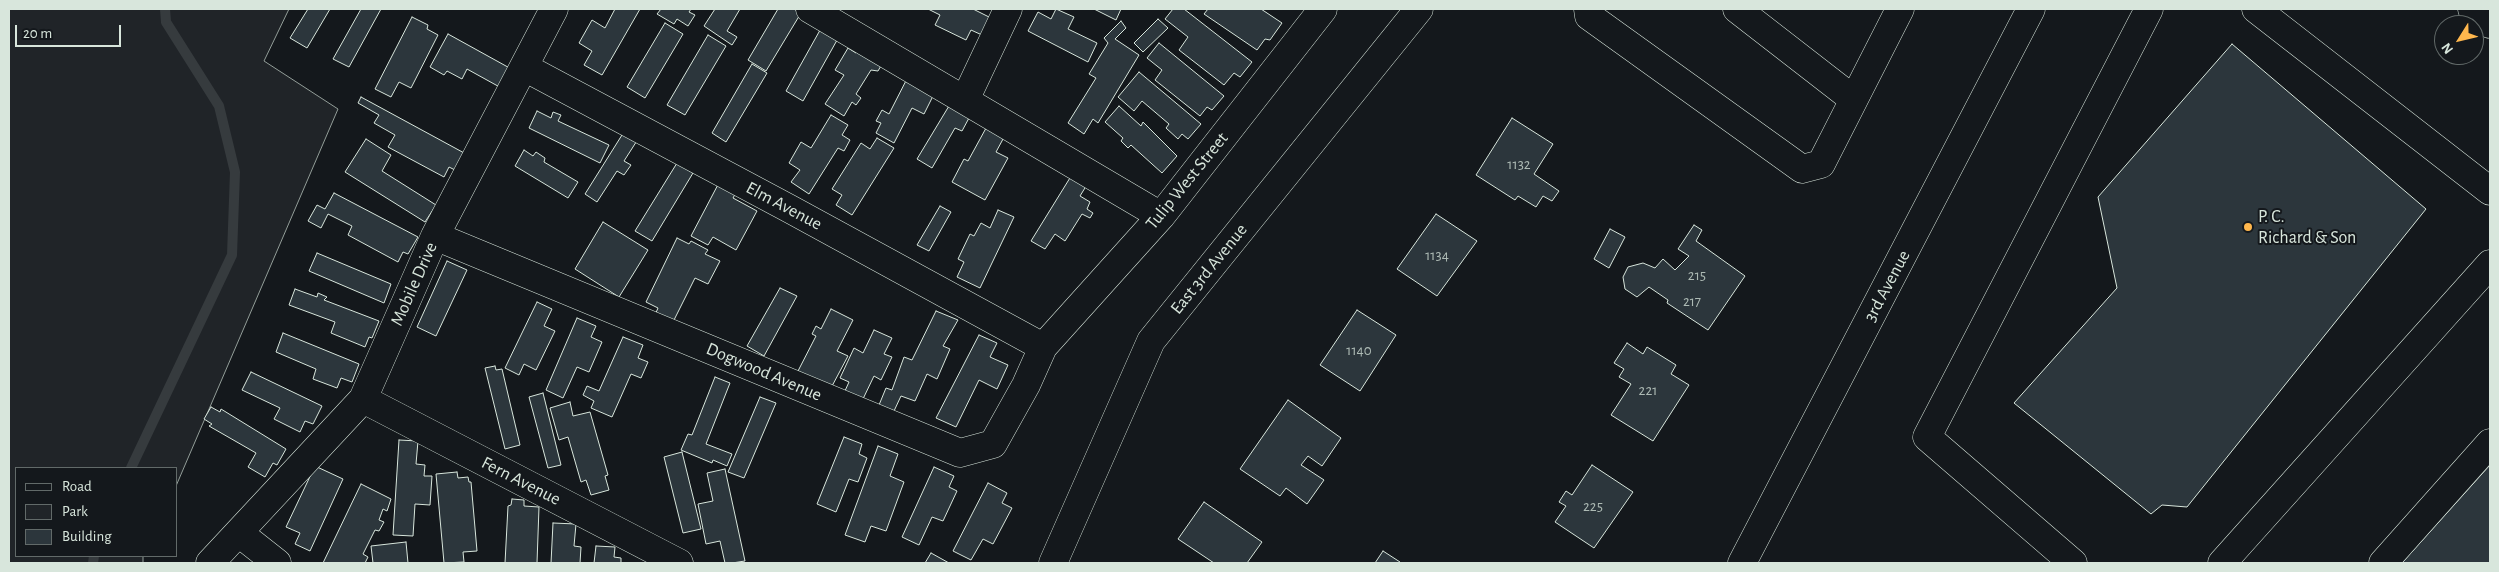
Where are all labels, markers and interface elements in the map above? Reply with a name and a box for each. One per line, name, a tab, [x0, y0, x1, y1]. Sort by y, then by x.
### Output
scale bar	[18, 15, 124, 47]
north arrow	[2434, 15, 2484, 65]
text: 20 m	[23, 26, 52, 41]
text: N	[2439, 40, 2456, 56]
street label: Tulip West Street	[1141, 128, 1233, 234]
house number: 1132	[1507, 155, 1531, 173]
street label: Elm Avenue	[742, 177, 826, 235]
place label: P. C. Richard & Son	[2258, 206, 2356, 248]
street label: East 3rd Avenue	[1166, 219, 1252, 319]
marker: P. C. Richard & Son	[2242, 221, 2254, 233]
street label: Mobile Drive	[386, 239, 442, 329]
house number: 1134	[1425, 246, 1449, 264]
street label: 3rd Avenue	[1859, 247, 1915, 325]
house number: 215	[1688, 266, 1706, 284]
house number: 217	[1683, 292, 1701, 310]
street label: Dogwood Avenue	[703, 338, 825, 406]
house number: 1140	[1346, 341, 1372, 359]
house number: 221	[1639, 381, 1657, 399]
street label: Fern Avenue	[478, 452, 564, 510]
legend	[15, 467, 178, 557]
text: Road	[62, 479, 92, 494]
house number: 225	[1583, 497, 1603, 515]
text: Park	[62, 504, 88, 519]
text: Building	[62, 529, 112, 544]

